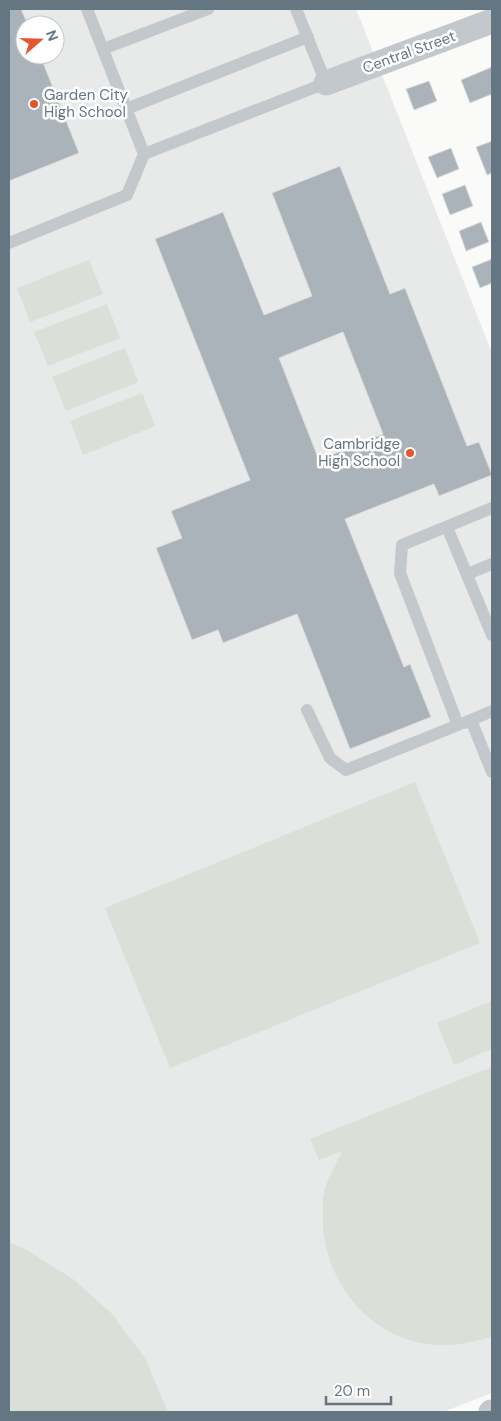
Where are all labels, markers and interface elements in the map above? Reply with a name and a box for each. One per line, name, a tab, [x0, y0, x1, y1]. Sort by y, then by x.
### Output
north arrow	[15, 15, 65, 65]
street label: Central Street	[360, 26, 458, 78]
text: N	[42, 28, 62, 43]
place label: Garden City High School	[44, 85, 129, 122]
marker: Garden City High School	[28, 98, 40, 110]
place label: Cambridge High School	[318, 434, 400, 471]
marker: Cambridge High School	[404, 447, 416, 459]
scale bar	[326, 1374, 391, 1406]
text: 20 m	[334, 1381, 370, 1401]

